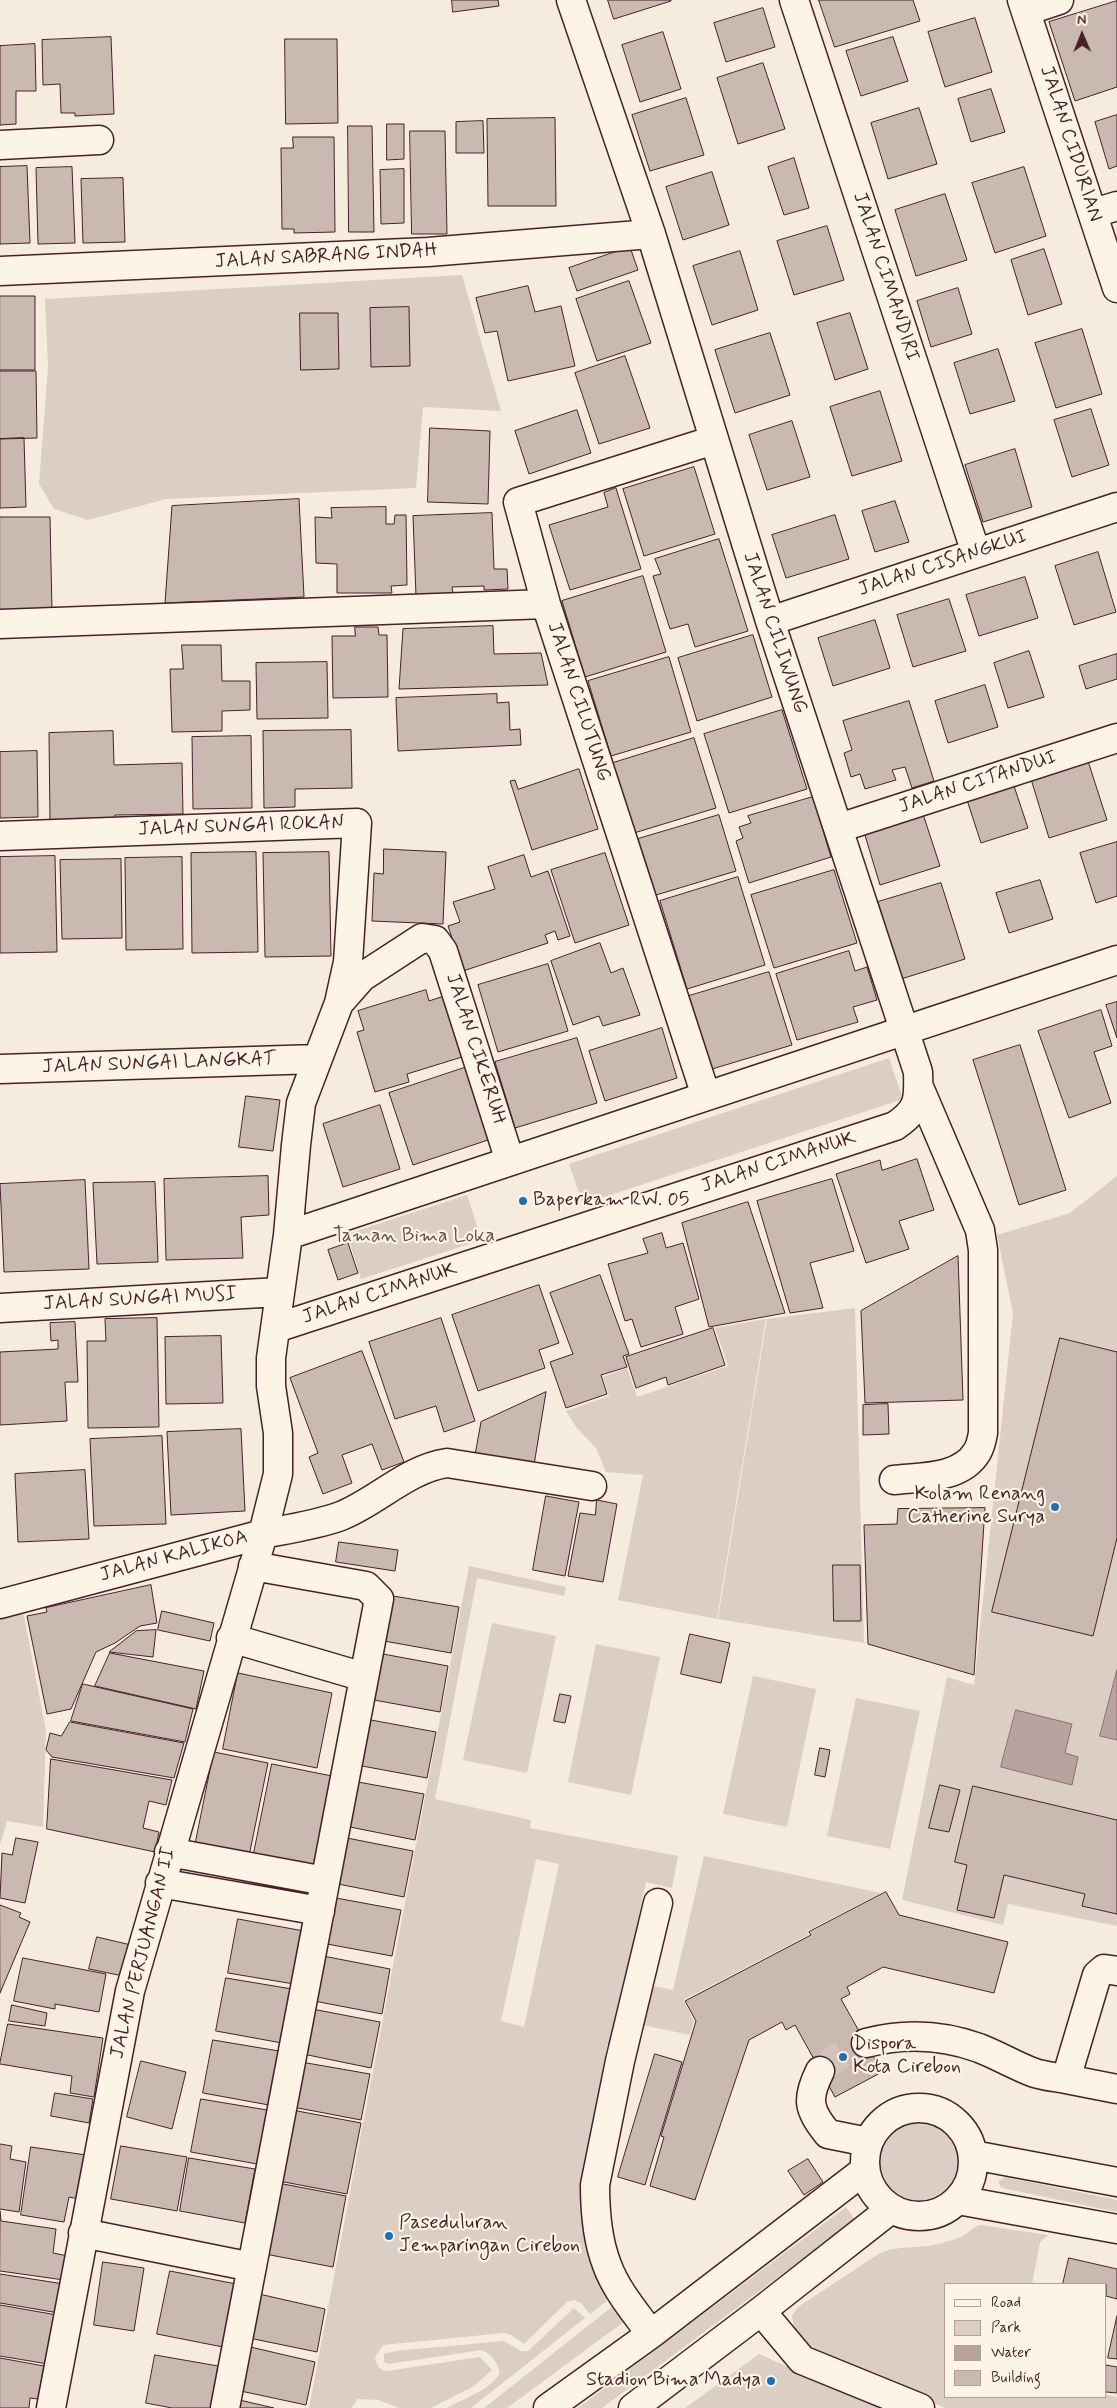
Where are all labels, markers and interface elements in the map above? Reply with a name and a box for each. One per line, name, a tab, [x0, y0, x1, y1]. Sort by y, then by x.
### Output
north arrow	[1057, 10, 1107, 60]
text: N	[1077, 11, 1087, 29]
street label: JALAN CIDURIAN	[1033, 63, 1107, 225]
street label: JALAN CIMANDIRI	[846, 189, 924, 365]
street label: JALAN SABRANG INDAH	[214, 239, 438, 275]
street label: JALAN CISANGKUI	[856, 525, 1030, 603]
street label: JALAN CILIWUNG	[737, 549, 811, 717]
street label: JALAN CILUTUNG	[541, 619, 615, 785]
street label: JALAN CITANDUI	[896, 746, 1060, 820]
street label: JALAN SUNGAI ROKAN	[138, 811, 344, 843]
street label: JALAN CIKERUH	[439, 970, 511, 1128]
street label: JALAN SUNGAI LANGKAT	[42, 1048, 276, 1080]
street label: JALAN CIMANUK	[699, 1127, 859, 1199]
place label: Baperkam RW. 05	[533, 1189, 689, 1213]
marker: Baperkam RW. 05	[517, 1195, 529, 1207]
park label: Taman Bima Loka	[333, 1225, 495, 1249]
street label: JALAN CIMANUK	[300, 1258, 460, 1330]
street label: JALAN SUNGAI MUSI	[42, 1283, 238, 1317]
place label: Kolam Renang Catherine Surya	[907, 1483, 1045, 1530]
marker: Kolam Renang Catherine Surya	[1049, 1501, 1061, 1513]
street label: JALAN KALIKOA	[97, 1526, 251, 1588]
street label: JALAN PERJUANGAN II	[106, 1844, 182, 2062]
place label: Dispora Kota Cirebon	[853, 2033, 961, 2080]
marker: Dispora Kota Cirebon	[837, 2051, 849, 2063]
place label: Paseduluran Jemparingan Cirebon	[399, 2212, 580, 2259]
marker: Paseduluran Jemparingan Cirebon	[383, 2230, 395, 2242]
legend	[944, 2283, 1107, 2398]
text: Road	[991, 2293, 1021, 2313]
text: Park	[991, 2318, 1021, 2338]
text: Water	[991, 2343, 1031, 2363]
text: Building	[991, 2368, 1041, 2388]
place label: Stadion Bima Madya	[586, 2369, 761, 2393]
marker: Stadion Bima Madya	[765, 2375, 777, 2387]

